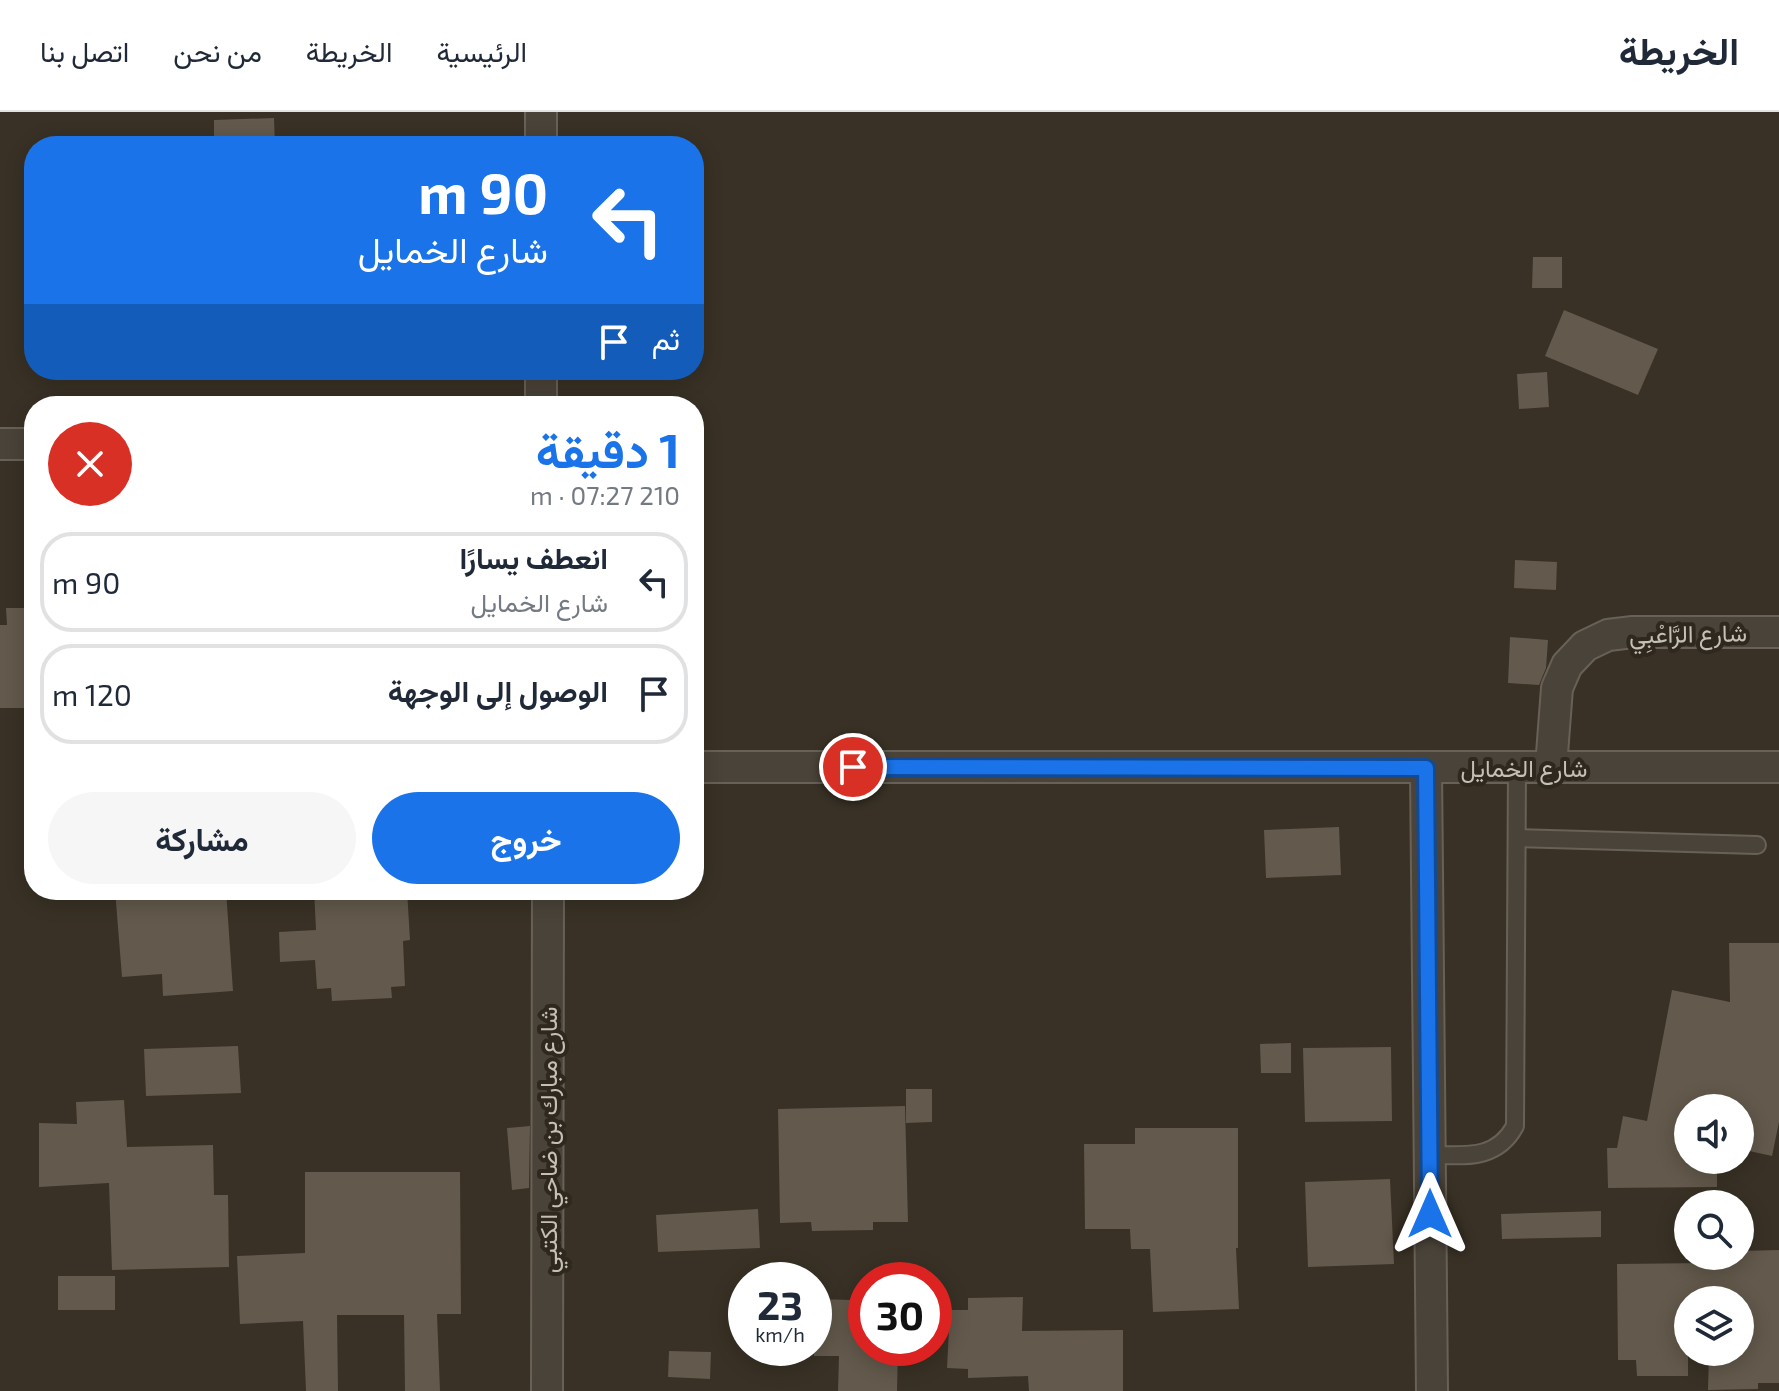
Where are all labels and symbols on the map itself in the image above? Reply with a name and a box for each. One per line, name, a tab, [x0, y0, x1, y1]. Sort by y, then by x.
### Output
street label: شارع الرَّاعْبِي	[1629, 617, 1747, 655]
pin	[819, 733, 887, 801]
street label: شارع الخمايل	[1461, 753, 1587, 785]
street label: شارع مبارك بن ضاحي الكتبي	[533, 1007, 568, 1273]
position arrow	[1388, 1172, 1472, 1256]
speed limit sign: 30	[848, 1262, 952, 1366]

